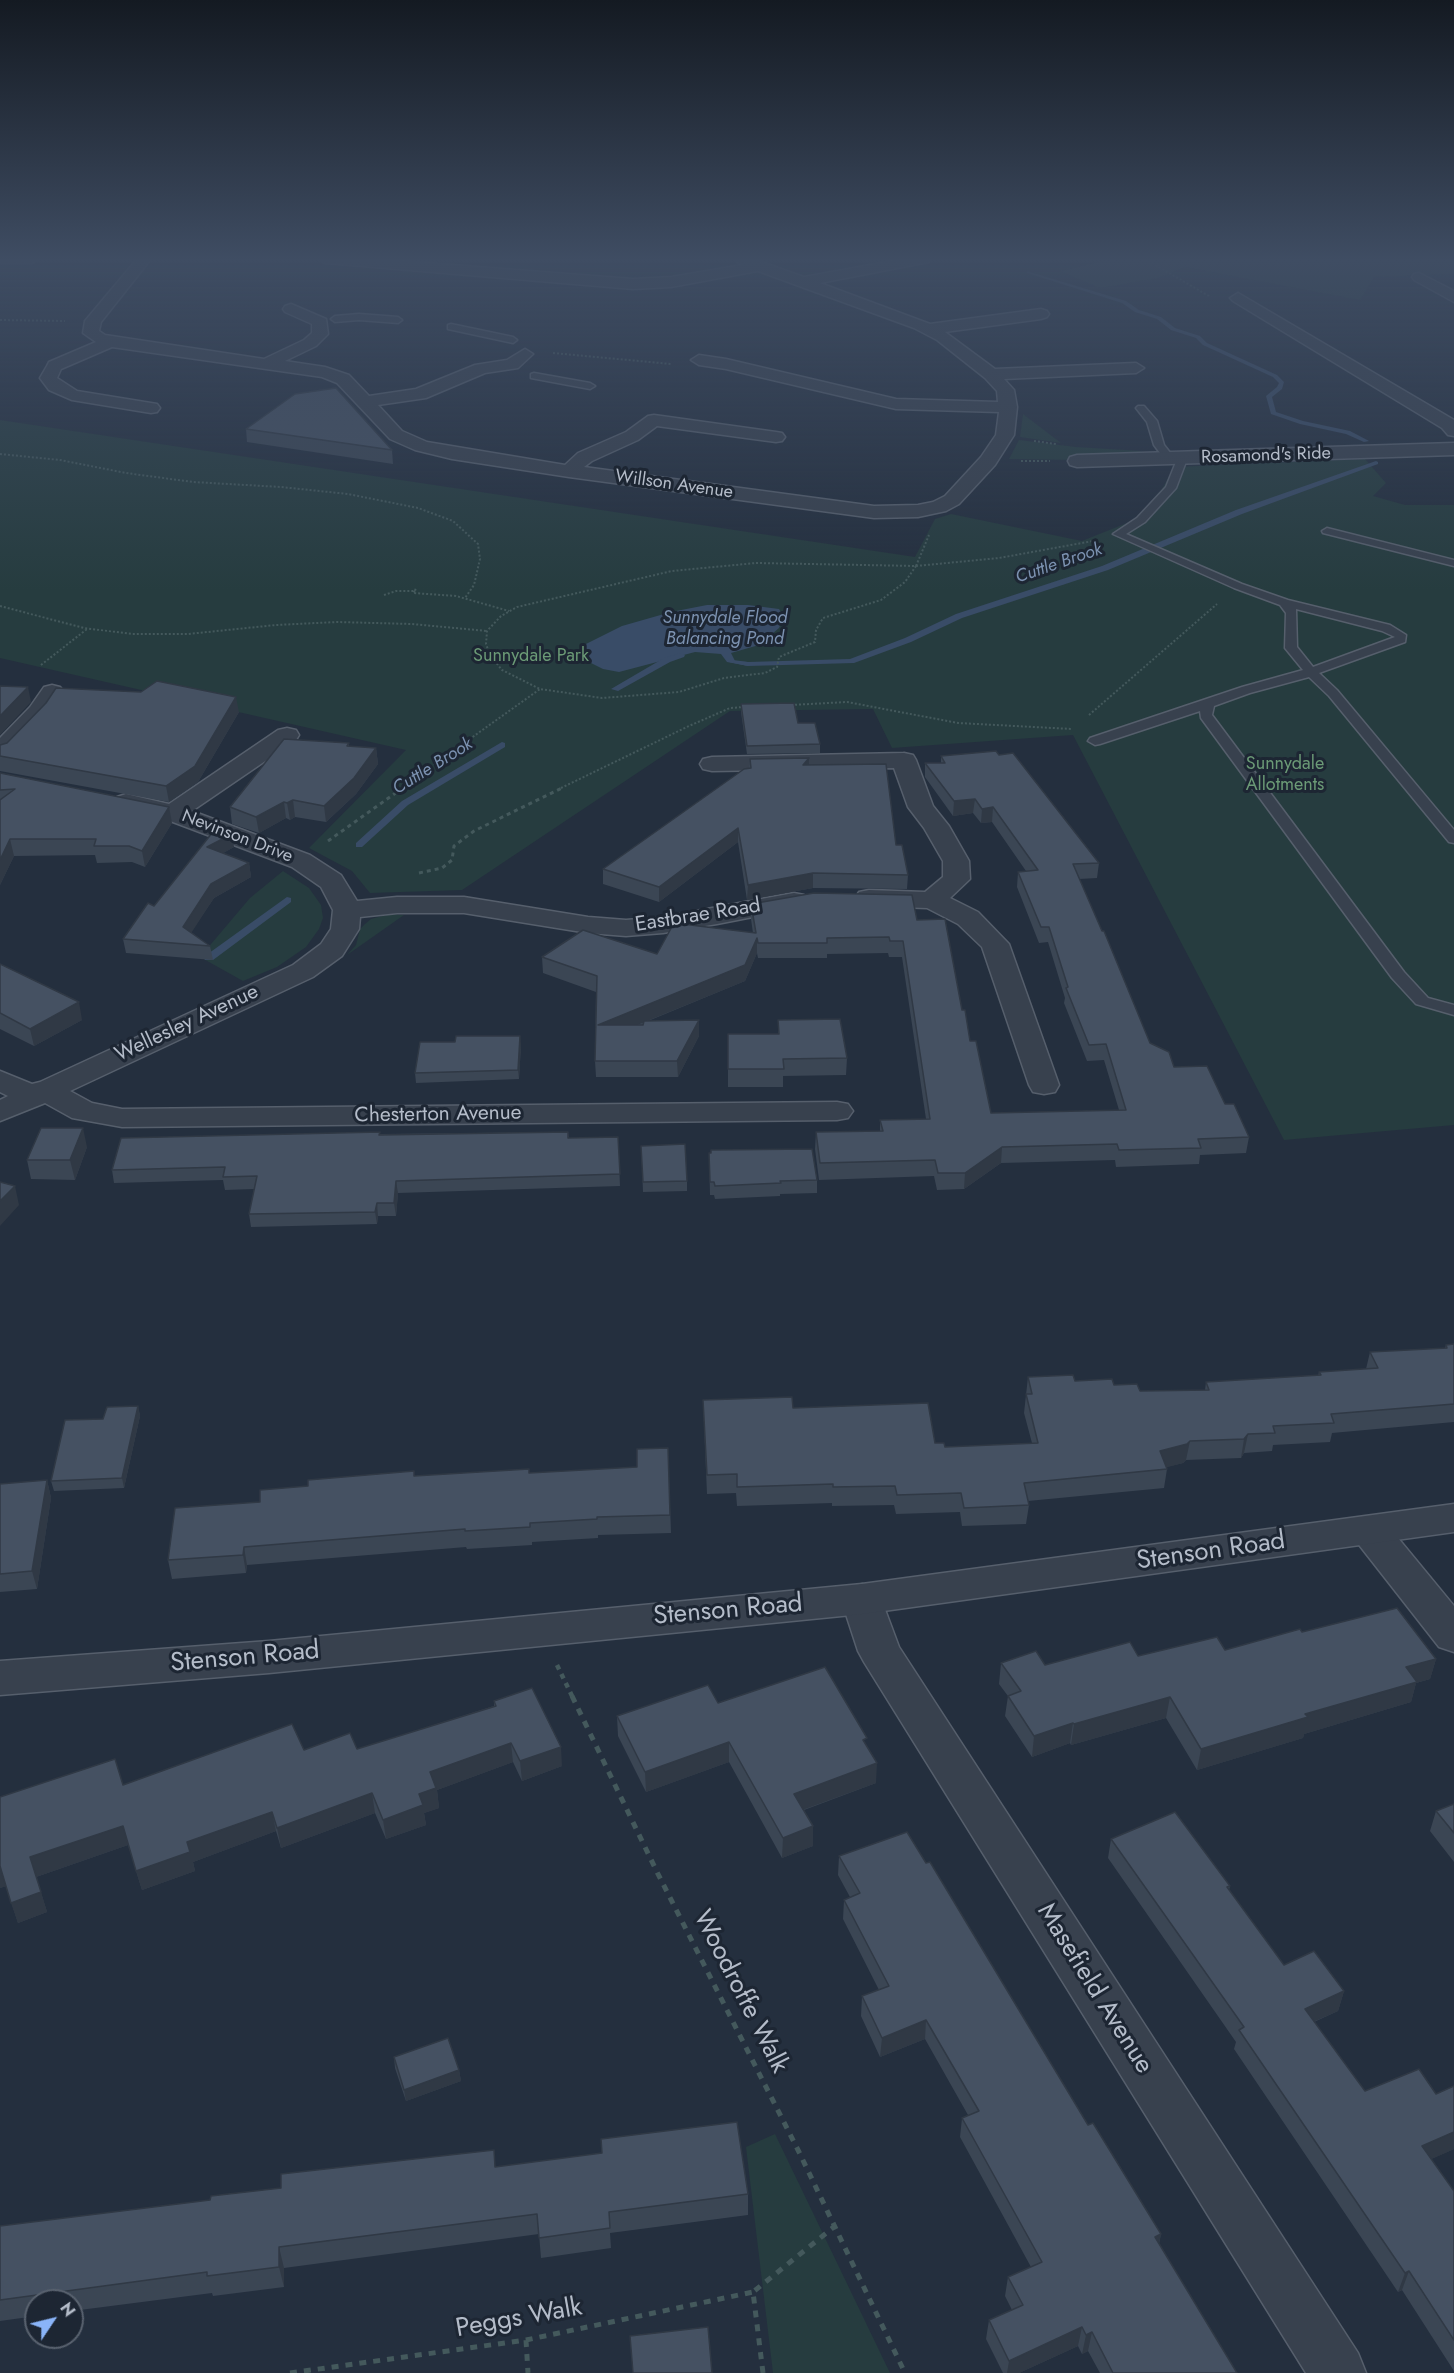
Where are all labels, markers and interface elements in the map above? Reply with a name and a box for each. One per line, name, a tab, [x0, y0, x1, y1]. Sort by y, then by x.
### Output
street label: Rosamond's Ride	[1201, 443, 1331, 469]
street label: Willson Avenue	[614, 466, 734, 504]
water label: Cuttle Brook	[1013, 539, 1105, 589]
water label: Sunnydale Flood Balancing Pond	[663, 608, 787, 650]
park label: Sunnydale Park	[473, 646, 589, 668]
water label: Cuttle Brook	[389, 734, 477, 800]
park label: Sunnydale Allotments	[1246, 754, 1324, 796]
street label: Nevinson Drive	[179, 806, 295, 868]
street label: Eastbrae Road	[633, 894, 763, 938]
street label: Wellesley Avenue	[111, 980, 263, 1068]
street label: Chesterton Avenue	[354, 1101, 522, 1129]
street label: Stenson Road	[1135, 1526, 1287, 1578]
street label: Stenson Road	[652, 1589, 804, 1633]
street label: Stenson Road	[169, 1636, 321, 1680]
street label: Masefield Avenue	[1029, 1898, 1159, 2080]
street label: Woodroffe Walk	[686, 1905, 794, 2079]
north arrow	[24, 2289, 84, 2349]
street label: Peggs Walk	[453, 2293, 585, 2345]
text: N	[54, 2298, 81, 2321]

